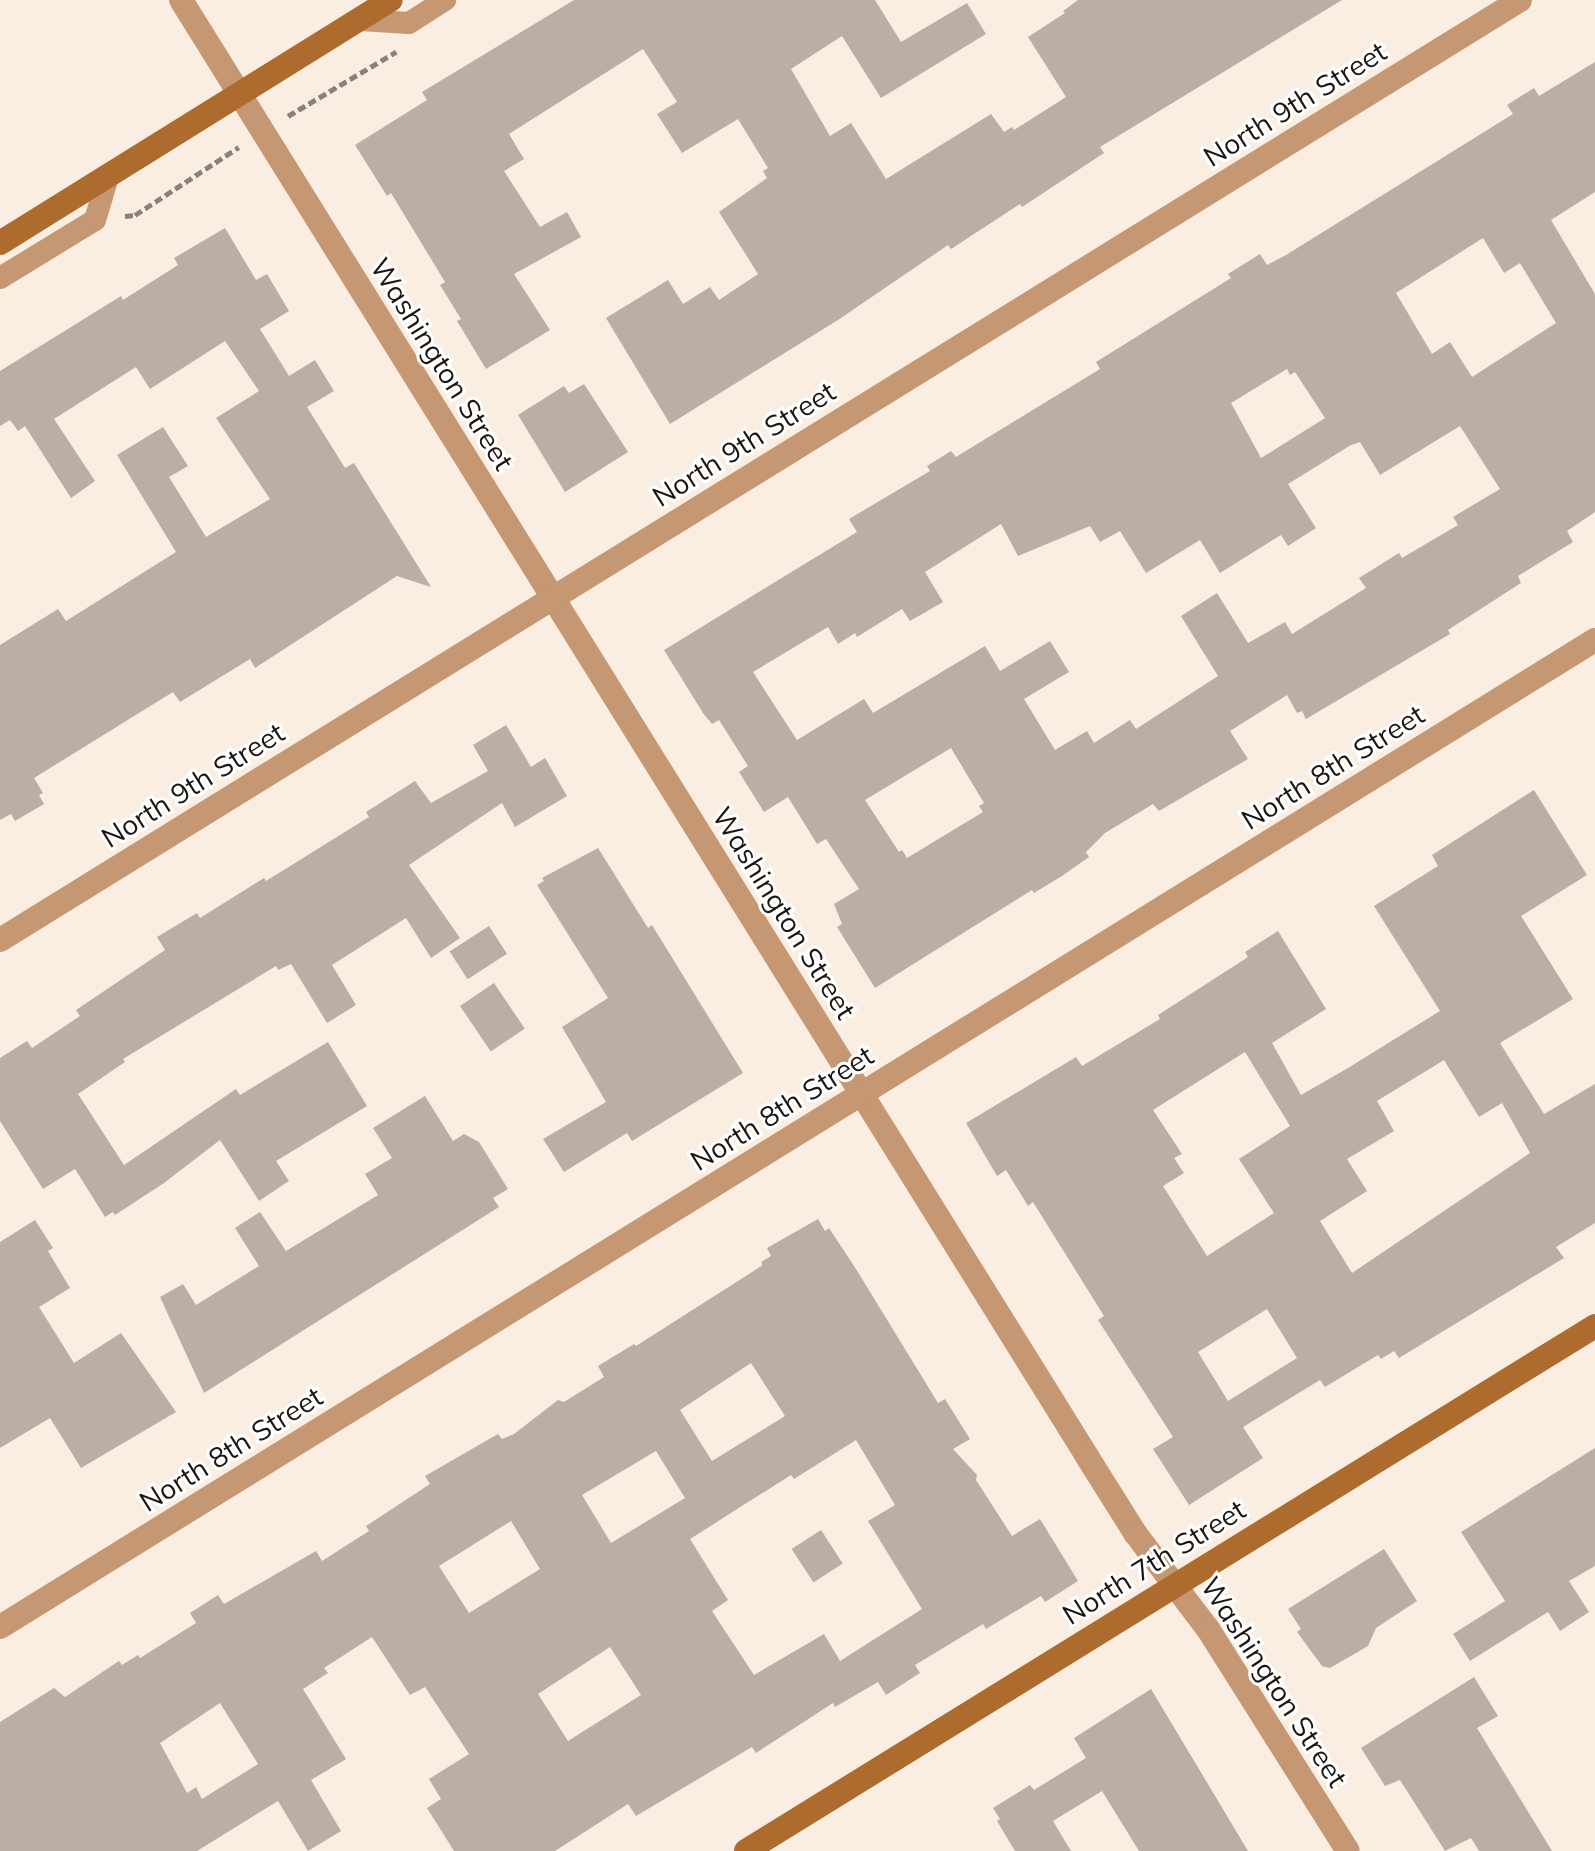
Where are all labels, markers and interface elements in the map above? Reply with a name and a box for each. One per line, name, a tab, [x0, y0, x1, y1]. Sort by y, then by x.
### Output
street label: North 9th Street	[1197, 34, 1393, 174]
street label: Washington Street	[363, 252, 521, 476]
street label: North 9th Street	[646, 374, 842, 514]
street label: North 8th Street	[1235, 697, 1431, 837]
street label: North 9th Street	[95, 715, 291, 855]
street label: Washington Street	[705, 801, 863, 1025]
street label: North 8th Street	[684, 1038, 880, 1178]
street label: North 8th Street	[133, 1379, 329, 1519]
street label: North 7th Street	[1056, 1492, 1252, 1632]
street label: Washington Street	[1194, 1571, 1354, 1793]

